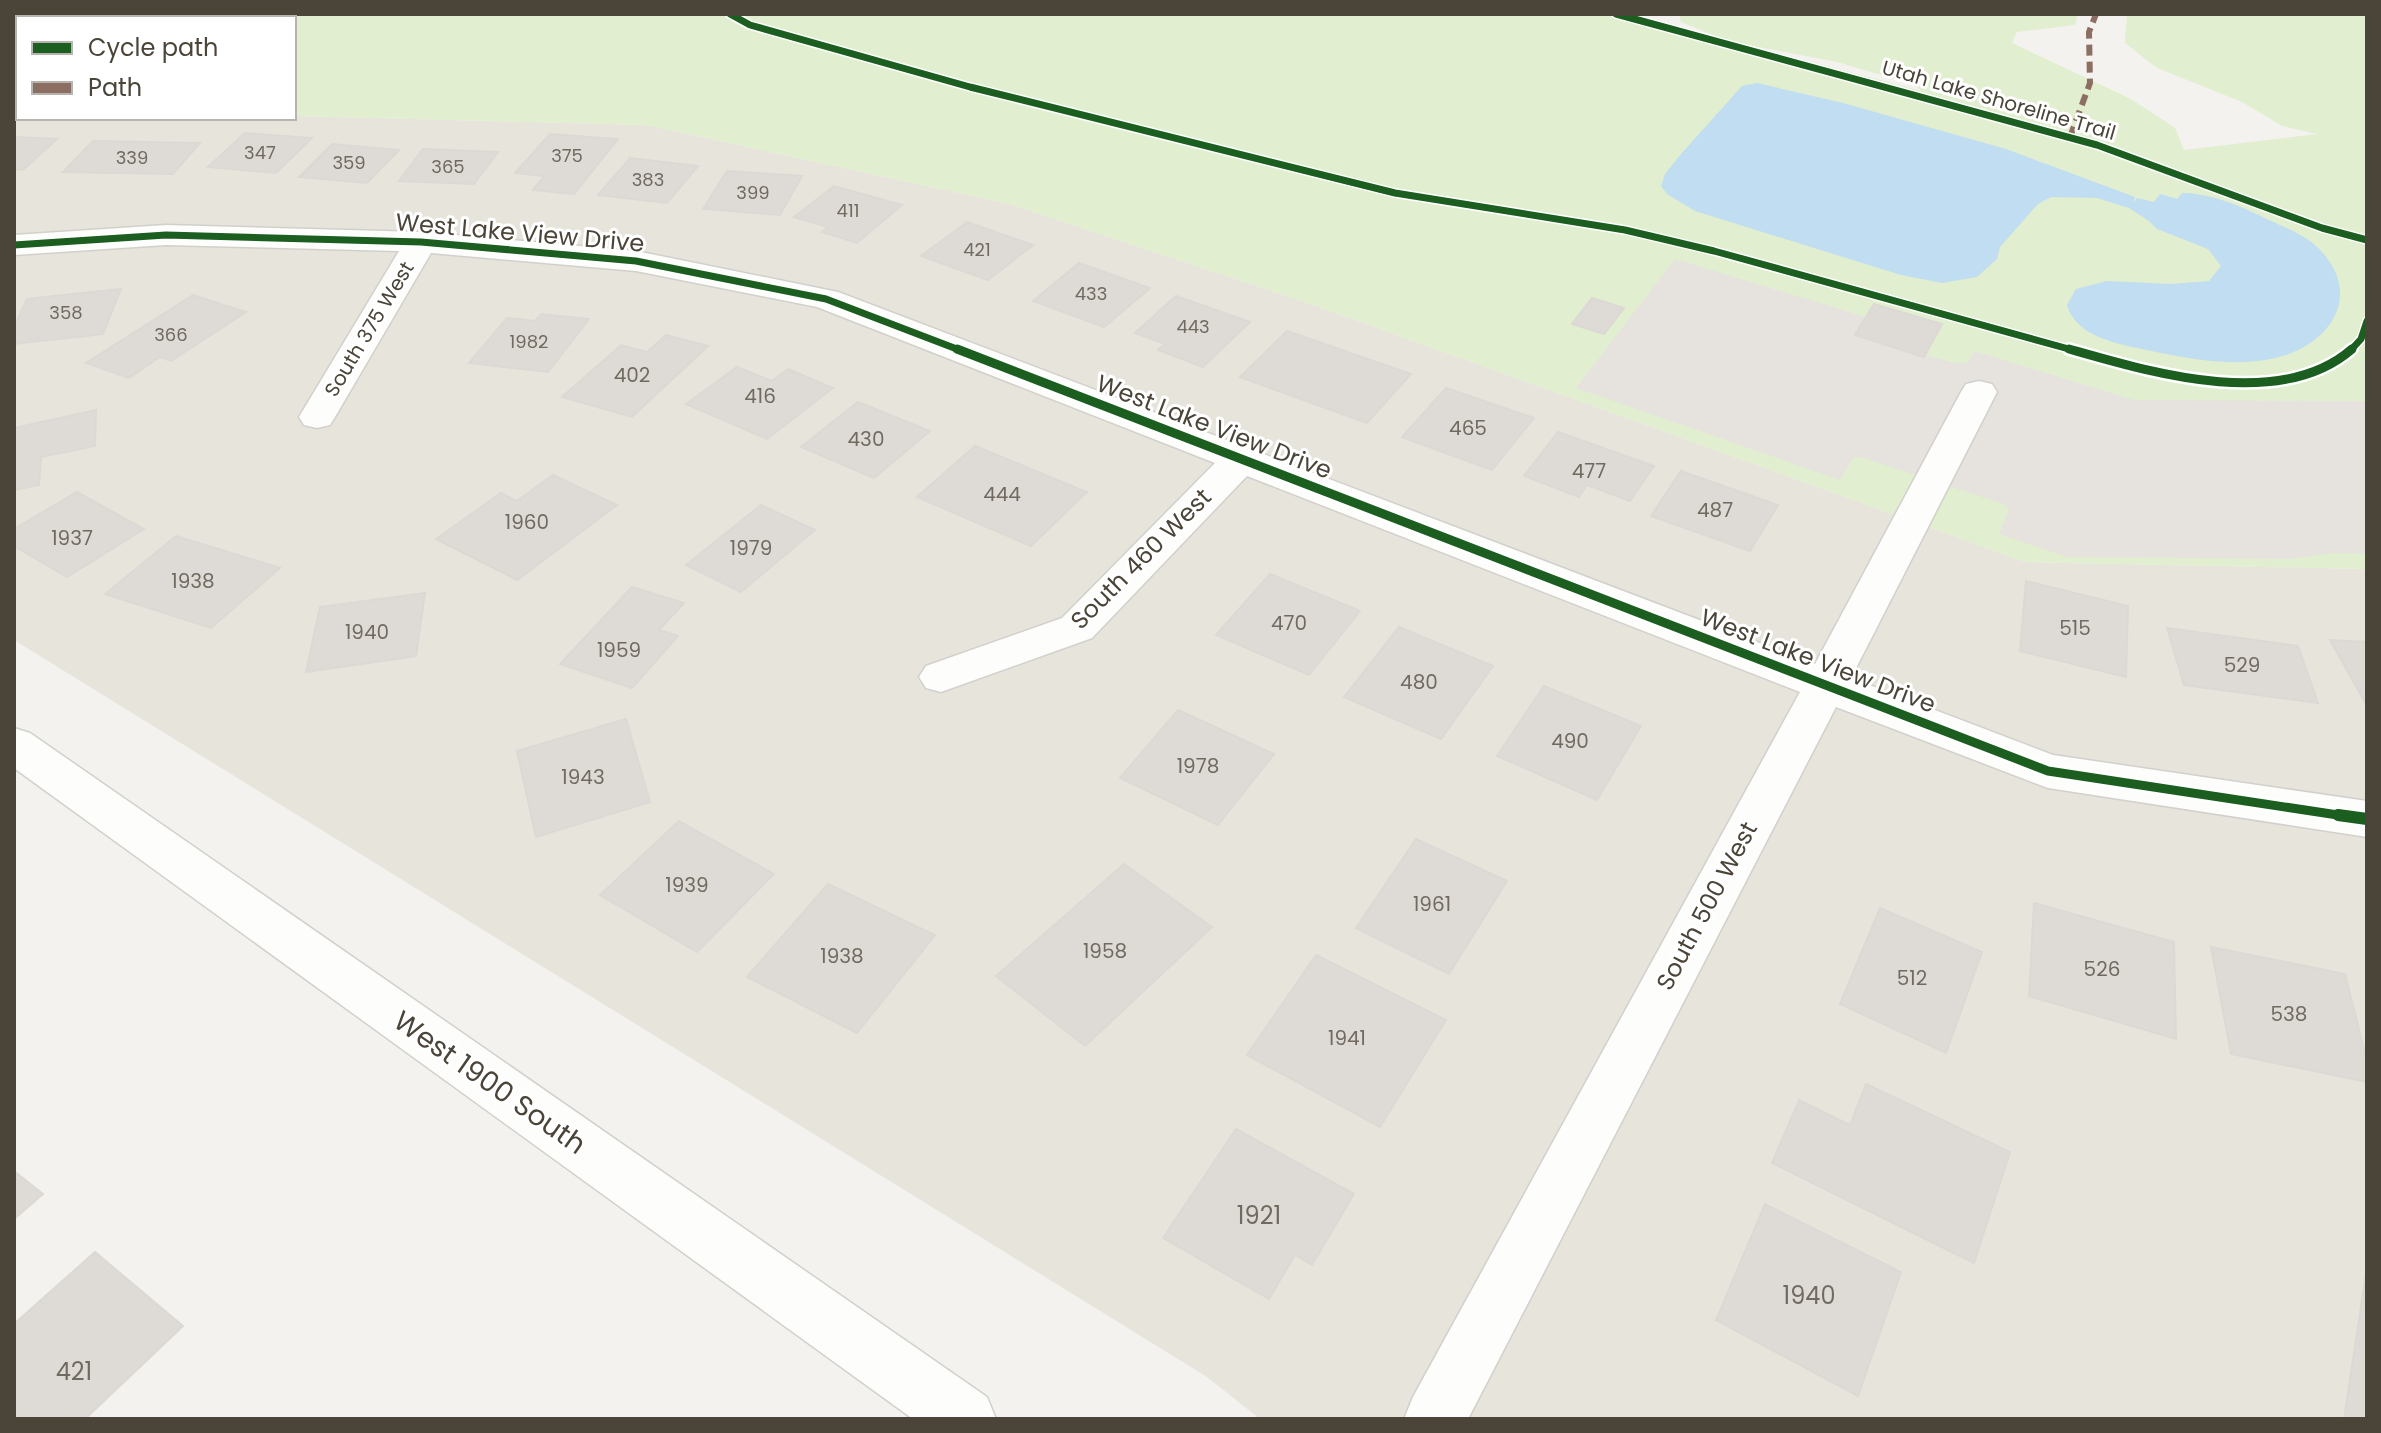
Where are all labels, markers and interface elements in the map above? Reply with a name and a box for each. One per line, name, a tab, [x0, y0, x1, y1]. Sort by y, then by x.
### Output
legend	[16, 16, 296, 120]
text: Cycle path	[88, 31, 218, 64]
street label: Utah Lake Shoreline Trail	[1879, 53, 2119, 147]
text: Path	[88, 71, 142, 104]
house number: 347	[244, 140, 276, 165]
house number: 375	[551, 143, 583, 168]
house number: 339	[116, 145, 148, 170]
house number: 359	[332, 150, 366, 175]
house number: 365	[431, 154, 465, 179]
house number: 383	[632, 167, 664, 192]
house number: 399	[736, 180, 770, 205]
house number: 411	[837, 198, 859, 223]
street label: West Lake View Drive	[394, 205, 646, 260]
house number: 421	[963, 237, 991, 262]
street label: South 375 West	[318, 256, 420, 402]
house number: 433	[1075, 281, 1107, 306]
house number: 358	[49, 300, 83, 325]
house number: 443	[1176, 314, 1210, 339]
house number: 366	[154, 322, 188, 347]
house number: 1982	[510, 329, 548, 354]
house number: 402	[614, 361, 650, 389]
street label: West Lake View Drive	[1092, 366, 1337, 487]
house number: 416	[744, 382, 776, 410]
house number: 465	[1449, 414, 1487, 442]
house number: 430	[848, 425, 884, 453]
house number: 477	[1572, 457, 1606, 485]
house number: 444	[983, 480, 1021, 508]
street label: South 460 West	[1063, 481, 1218, 636]
house number: 487	[1697, 496, 1733, 524]
house number: 1960	[505, 508, 549, 536]
house number: 1937	[51, 524, 93, 552]
house number: 1979	[730, 534, 772, 562]
house number: 1938	[171, 567, 215, 595]
street label: West Lake View Drive	[1696, 600, 1941, 721]
house number: 470	[1271, 609, 1307, 637]
house number: 515	[2059, 614, 2091, 642]
house number: 1940	[345, 618, 389, 646]
house number: 1959	[597, 636, 641, 664]
house number: 529	[2224, 651, 2260, 679]
house number: 480	[1400, 668, 1438, 696]
house number: 490	[1551, 727, 1589, 755]
house number: 1978	[1177, 752, 1219, 780]
house number: 1943	[561, 763, 605, 791]
street label: South 500 West	[1648, 816, 1765, 996]
house number: 1939	[665, 871, 709, 899]
house number: 1961	[1413, 890, 1451, 918]
house number: 1958	[1083, 937, 1127, 965]
house number: 1938	[820, 942, 864, 970]
house number: 526	[2084, 955, 2120, 983]
house number: 512	[1897, 964, 1927, 992]
house number: 538	[2271, 1000, 2307, 1028]
street label: West 1900 South	[386, 1001, 594, 1163]
house number: 1941	[1328, 1024, 1366, 1052]
house number: 1921	[1237, 1199, 1281, 1232]
house number: 1940	[1783, 1279, 1835, 1312]
house number: 421	[56, 1355, 92, 1388]

